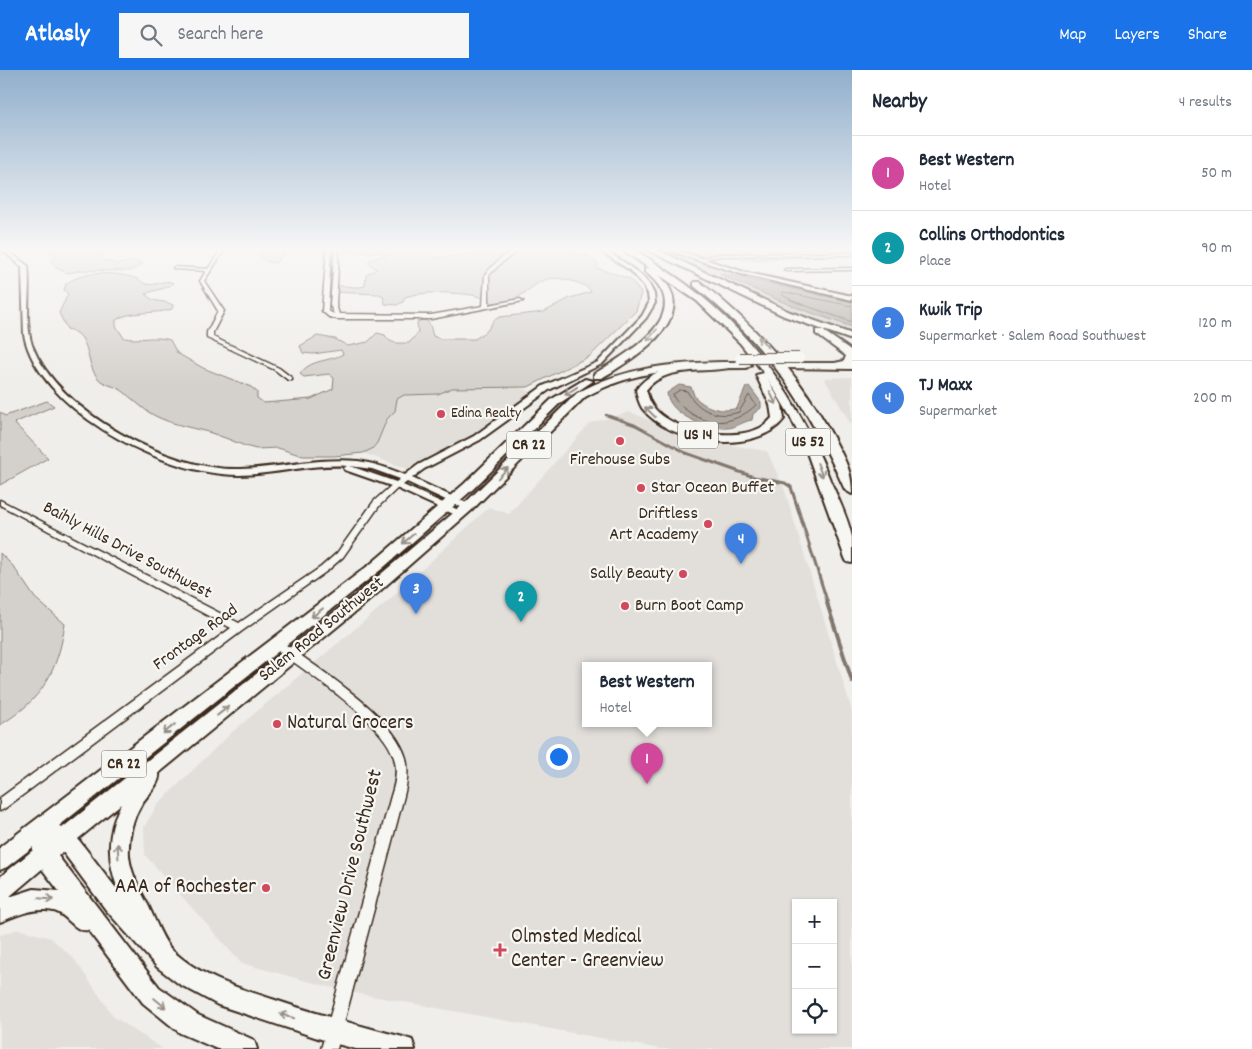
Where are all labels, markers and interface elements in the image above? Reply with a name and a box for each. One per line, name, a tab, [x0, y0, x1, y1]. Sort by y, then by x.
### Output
search box	[119, 13, 469, 58]
text: Atlasly	[25, 18, 89, 52]
icon: search	[137, 21, 165, 49]
text: Search here	[177, 22, 263, 49]
text: Map	[1059, 23, 1086, 48]
text: Layers	[1114, 23, 1160, 48]
text: Share	[1188, 23, 1227, 48]
text: Nearby	[872, 88, 927, 118]
text: 4 results	[1179, 91, 1232, 114]
text: Best Western	[919, 148, 1014, 175]
text: 1	[886, 162, 890, 185]
text: 50 m	[1201, 162, 1232, 185]
text: Hotel	[919, 175, 951, 198]
text: Collins Orthodontics	[919, 223, 1065, 250]
text: 2	[885, 237, 892, 260]
text: 90 m	[1201, 237, 1232, 260]
text: Place	[919, 250, 951, 273]
text: Kwik Trip	[919, 298, 983, 325]
text: 3	[884, 312, 892, 335]
text: 120 m	[1198, 312, 1232, 335]
text: Supermarket · Salem Road Southwest	[919, 325, 1146, 348]
one-way arrow	[646, 329, 657, 342]
one-way arrow	[757, 336, 769, 349]
text: TJ Maxx	[919, 373, 972, 400]
one-way arrow	[564, 385, 578, 396]
text: 4	[885, 387, 891, 410]
text: 200 m	[1193, 387, 1232, 410]
one-way arrow	[768, 390, 778, 405]
text: Supermarket	[919, 400, 997, 423]
place label: Edina Realty	[451, 403, 522, 425]
one-way arrow	[644, 406, 657, 418]
marker: Edina Realty	[435, 408, 447, 420]
road number: US 14	[678, 422, 718, 448]
road number: US 52	[786, 428, 830, 456]
road number: CR 22	[506, 432, 552, 458]
marker: Firehouse Subs	[614, 435, 626, 447]
place label: Firehouse Subs	[570, 448, 670, 473]
one-way arrow	[816, 463, 825, 478]
one-way arrow	[497, 467, 509, 479]
place label: Star Ocean Buffet	[651, 476, 775, 501]
marker: Star Ocean Buffet	[635, 482, 647, 494]
street label: Baihly Hills Drive Southwest	[38, 496, 216, 606]
place label: Driftless Art Academy	[609, 502, 699, 548]
marker: Driftless Art Academy	[702, 518, 714, 530]
pin: 4	[725, 523, 757, 564]
one-way arrow	[402, 534, 415, 545]
place label: Sally Beauty	[590, 562, 674, 587]
marker: Sally Beauty	[677, 568, 689, 580]
street label: Salem Road Southwest	[254, 571, 390, 689]
pin: 3	[400, 573, 432, 614]
pin: 2	[505, 581, 537, 622]
place label: Burn Boot Camp	[635, 594, 744, 619]
street label: Frontage Road	[148, 599, 244, 677]
marker: Burn Boot Camp	[619, 600, 631, 612]
one-way arrow	[310, 608, 324, 618]
popup	[582, 662, 712, 727]
text: Best Western	[599, 670, 695, 697]
text: Hotel	[599, 697, 631, 720]
one-way arrow	[216, 705, 229, 716]
place label: Natural Grocers	[287, 709, 414, 739]
marker: Natural Grocers	[271, 718, 283, 730]
one-way arrow	[163, 723, 176, 734]
pin: 1	[631, 743, 663, 784]
your location	[546, 744, 572, 770]
road number: CR 22	[102, 751, 146, 778]
street label: Greenview Drive Southwest	[310, 766, 392, 984]
one-way arrow	[114, 844, 123, 860]
place label: AAA of Rochester	[115, 873, 256, 903]
marker: AAA of Rochester	[260, 882, 272, 894]
one-way arrow	[38, 895, 54, 904]
map controls	[792, 899, 837, 1034]
button: +	[792, 899, 837, 944]
place label: Olmsted Medical Center - Greenview	[511, 923, 664, 977]
marker: Olmsted Medical Center - Greenview	[493, 943, 507, 957]
button: −	[792, 944, 837, 989]
button: locate	[792, 989, 837, 1034]
one-way arrow	[153, 997, 166, 1008]
one-way arrow	[279, 1010, 295, 1020]

